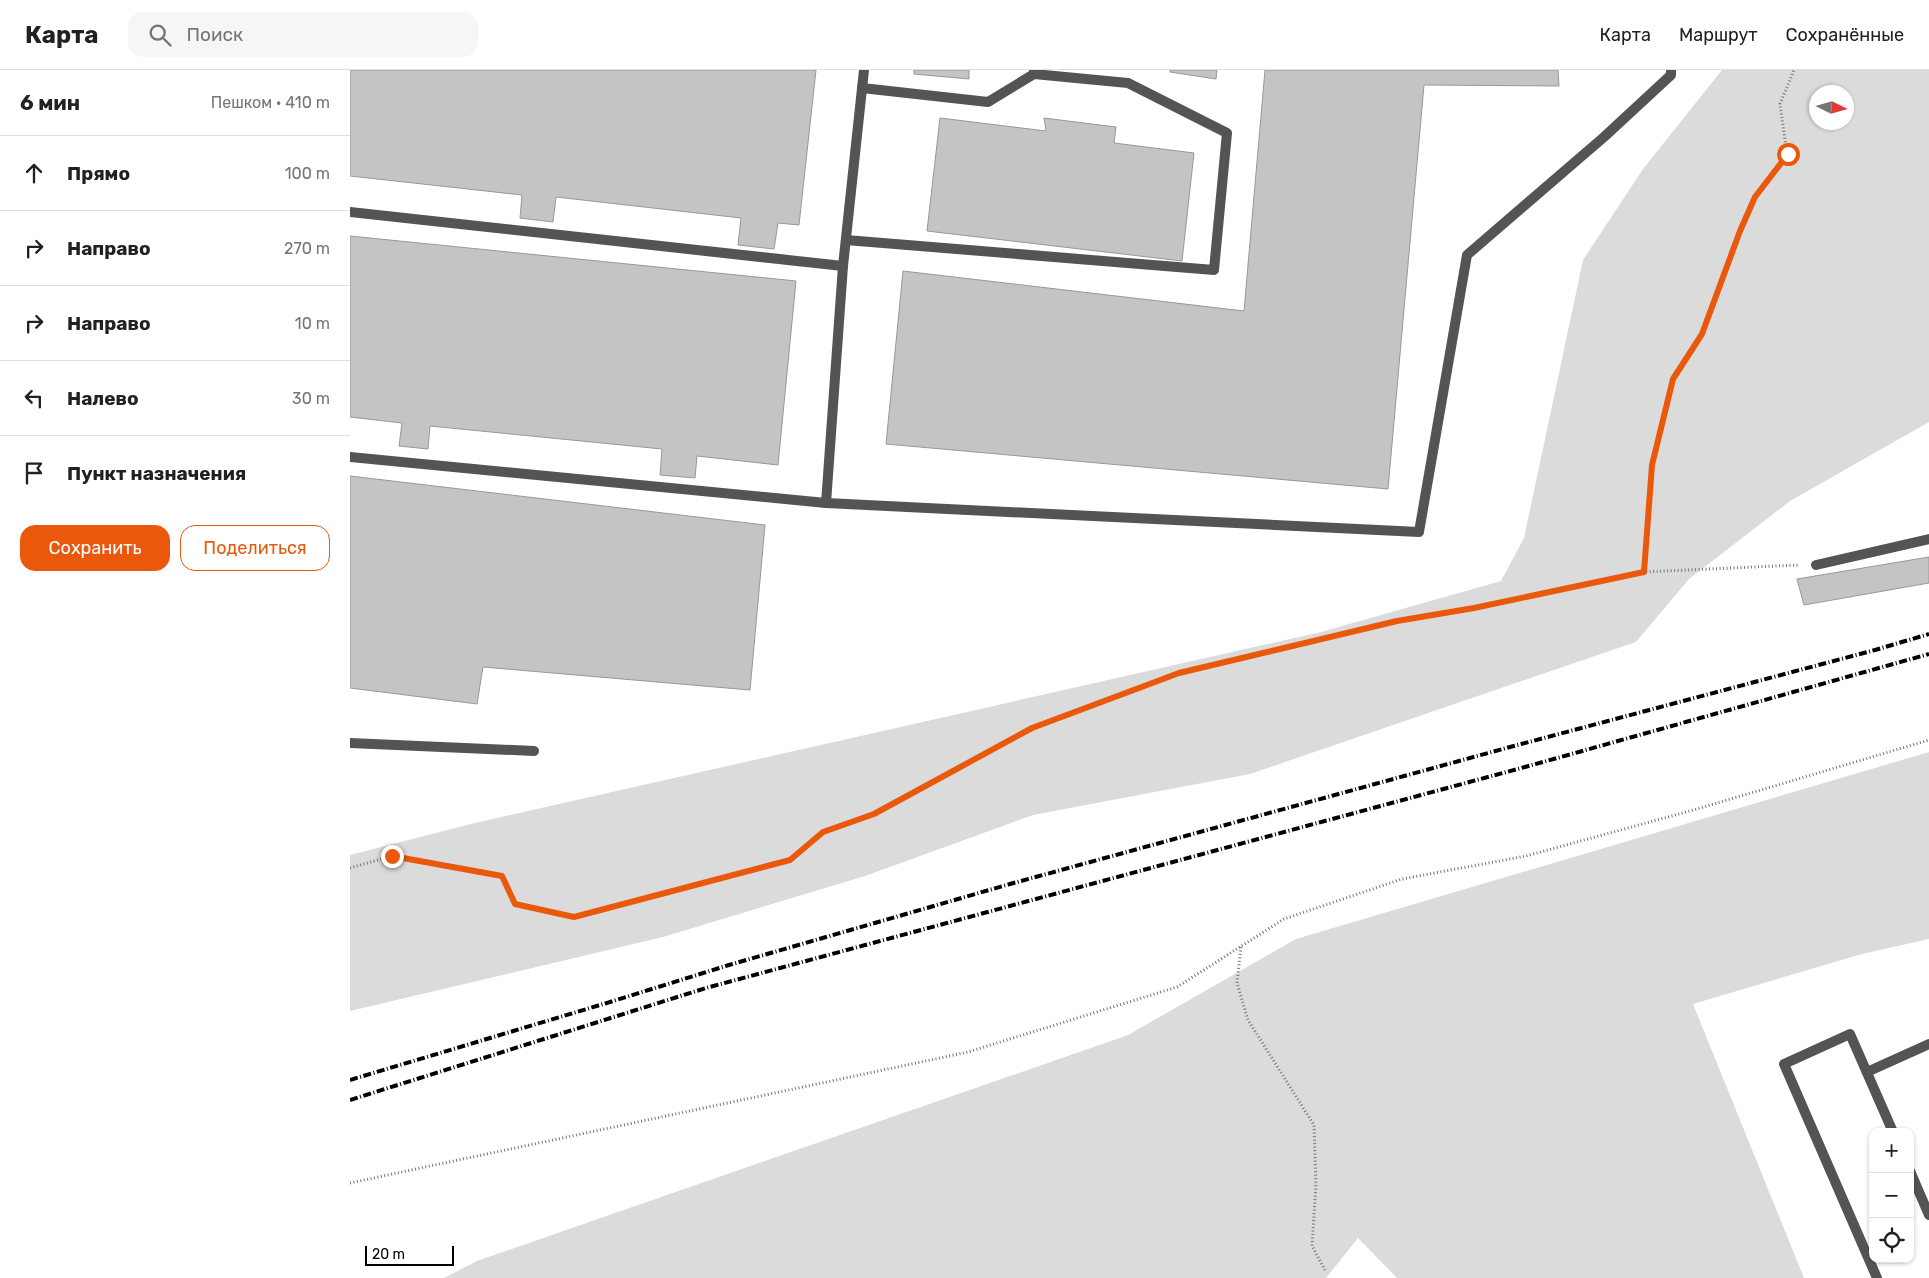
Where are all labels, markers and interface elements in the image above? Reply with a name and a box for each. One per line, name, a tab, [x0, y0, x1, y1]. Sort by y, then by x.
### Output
search box	[128, 12, 478, 57]
text: Карта	[25, 21, 98, 49]
icon: search	[146, 21, 174, 49]
text: Поиск	[186, 23, 243, 46]
text: Карта	[1600, 24, 1651, 46]
text: Маршрут	[1679, 24, 1758, 46]
text: Сохранённые	[1786, 24, 1904, 46]
north arrow	[1809, 85, 1854, 130]
text: 6 мин	[20, 90, 80, 115]
text: Пешком · 410 m	[211, 93, 330, 112]
route start	[1777, 143, 1800, 166]
icon: ahead	[20, 159, 48, 187]
text: Прямо	[67, 162, 130, 185]
text: 100 m	[285, 164, 330, 183]
icon: right	[20, 234, 48, 262]
text: Направо	[67, 237, 151, 260]
text: 270 m	[284, 239, 330, 258]
icon: right	[20, 309, 48, 337]
text: Направо	[67, 312, 151, 335]
text: 10 m	[295, 314, 330, 333]
icon: left	[20, 384, 48, 412]
text: Налево	[67, 387, 139, 410]
text: 30 m	[292, 389, 330, 408]
icon: arrive	[20, 459, 48, 487]
text: Пункт назначения	[67, 462, 246, 485]
button: Сохранить	[20, 525, 170, 571]
button: Поделиться	[180, 525, 330, 571]
route end	[381, 845, 404, 868]
map controls	[1869, 1128, 1914, 1263]
button: +	[1869, 1128, 1914, 1173]
button: −	[1869, 1173, 1914, 1218]
button: locate	[1869, 1218, 1914, 1263]
scale bar	[365, 1243, 454, 1266]
text: 20 m	[372, 1246, 405, 1263]

